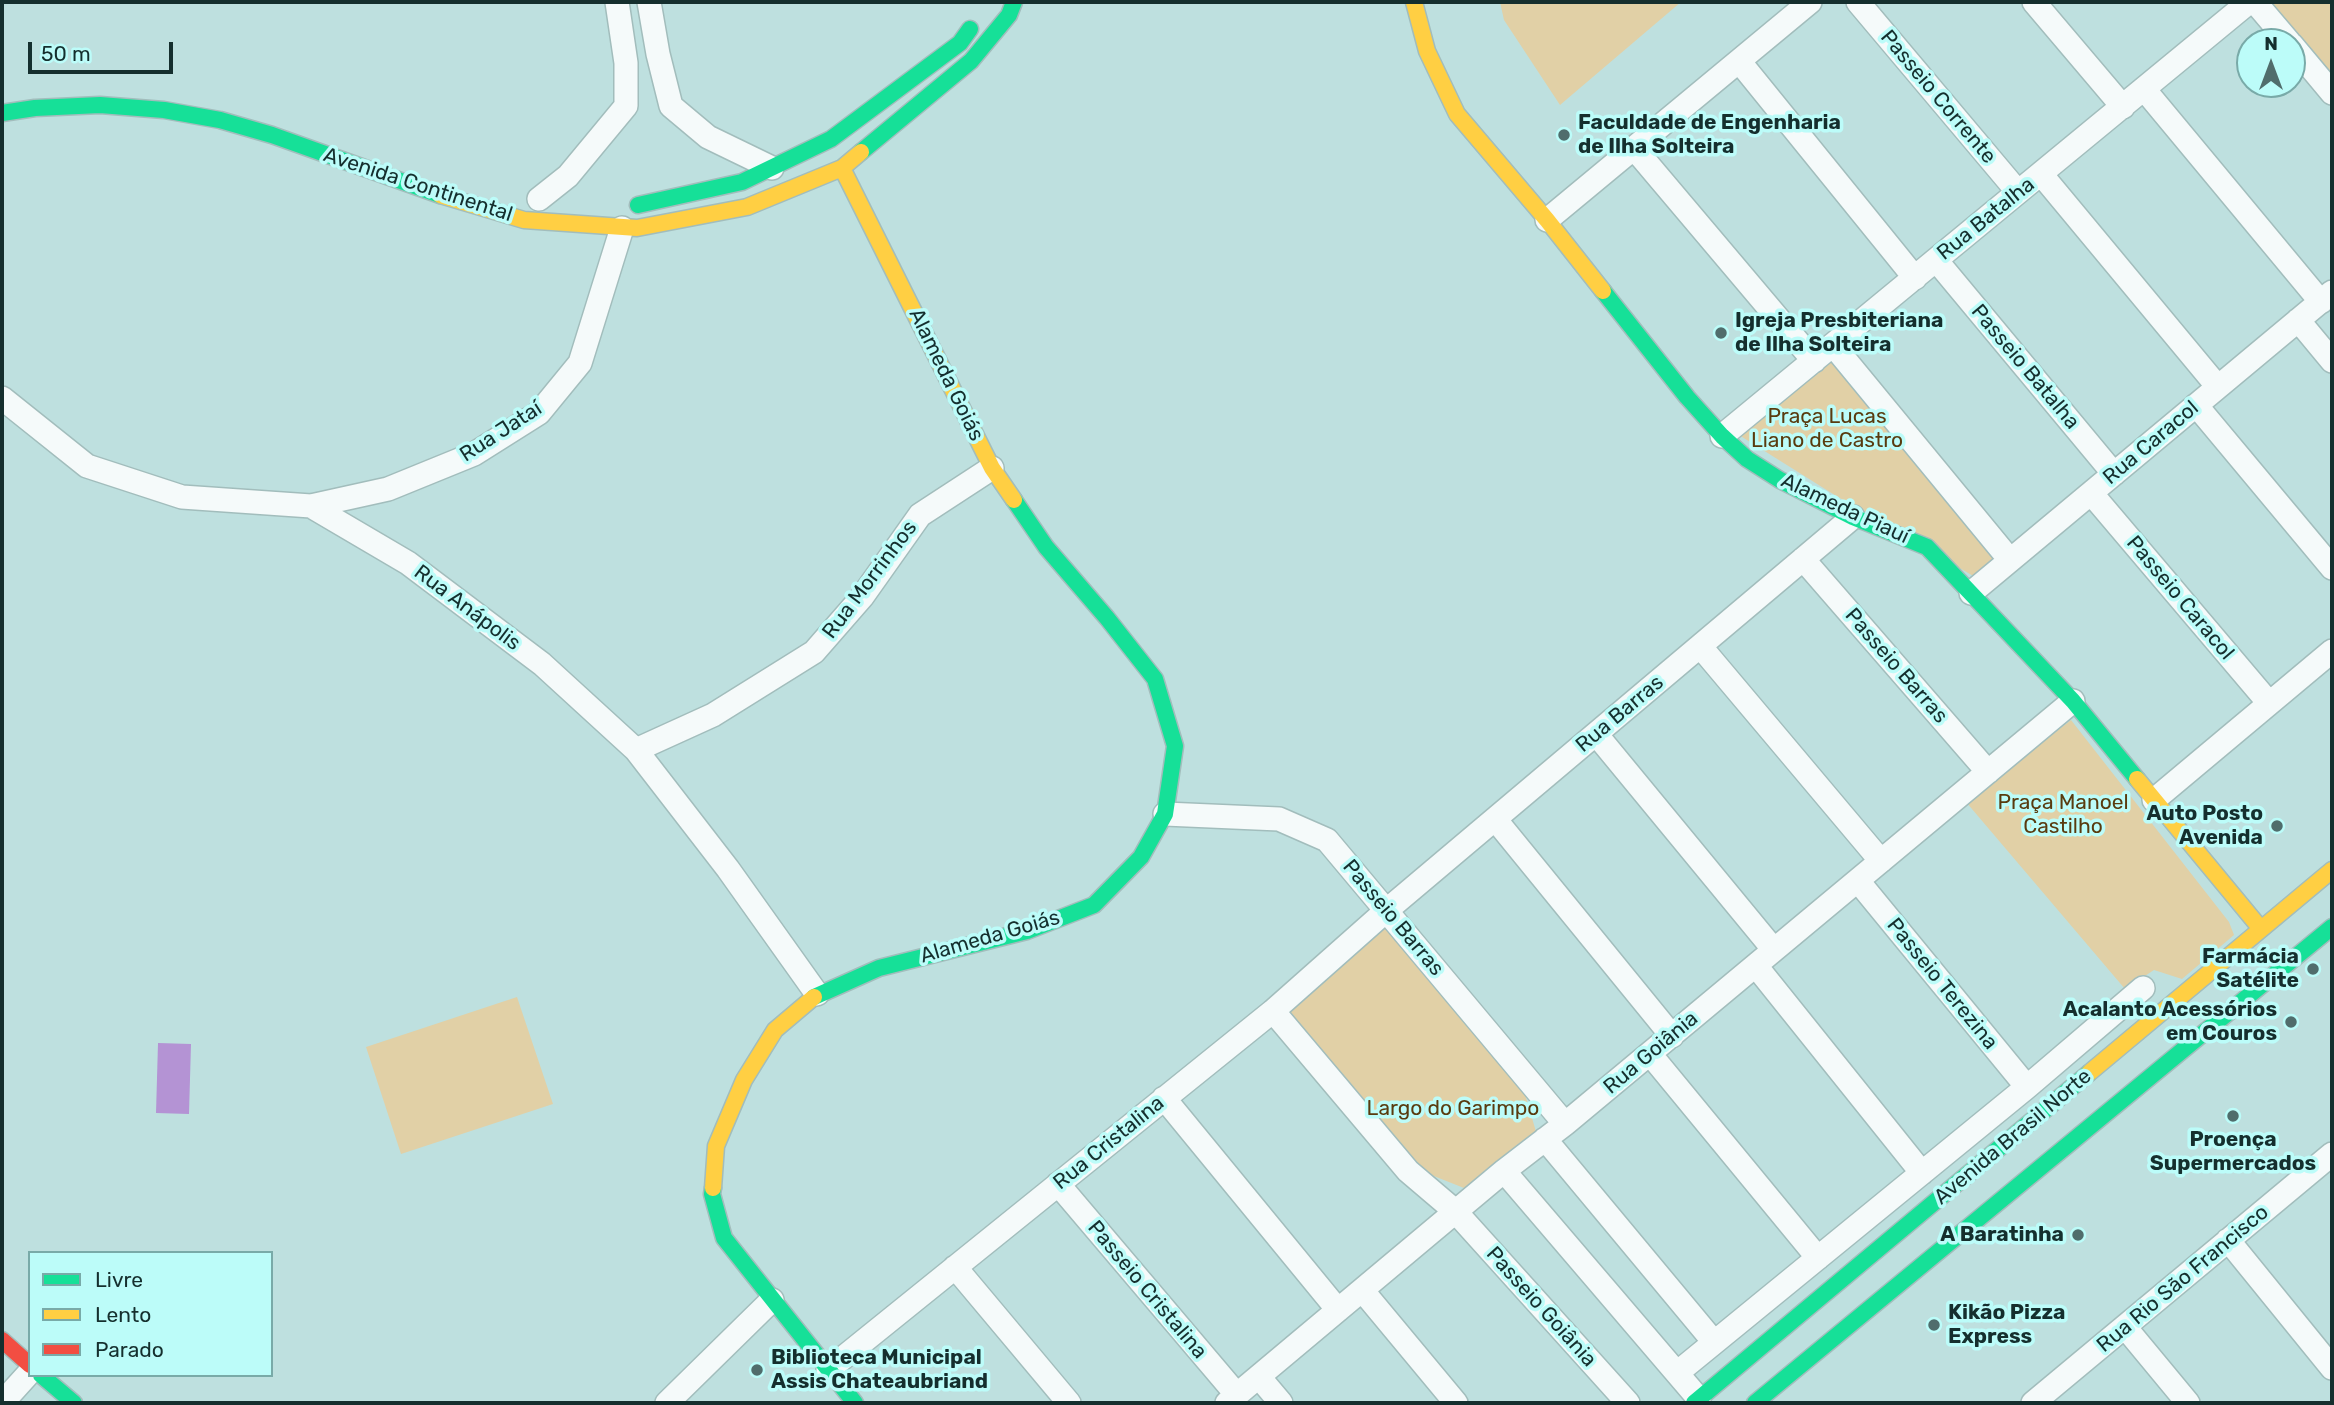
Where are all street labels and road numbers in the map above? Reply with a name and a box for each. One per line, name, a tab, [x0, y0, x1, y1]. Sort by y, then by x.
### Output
street label: Passeio Corrente	[1875, 25, 2001, 169]
street label: Avenida Continental	[320, 143, 516, 227]
street label: Rua Batalha	[1932, 172, 2040, 266]
street label: Passeio Batalha	[1965, 299, 2085, 435]
street label: Alameda Goiás	[903, 305, 989, 445]
street label: Rua Jataí	[455, 396, 547, 468]
street label: Rua Caracol	[2098, 396, 2204, 490]
street label: Alameda Piauí	[1777, 468, 1913, 550]
street label: Rua Morrinhos	[817, 516, 923, 644]
street label: Passeio Caracol	[2121, 531, 2239, 665]
street label: Rua Anápolis	[409, 560, 525, 656]
street label: Passeio Barras	[1839, 603, 1953, 729]
street label: Rua Barras	[1571, 670, 1669, 758]
street label: Passeio Barras	[1337, 855, 1449, 981]
street label: Alameda Goiás	[917, 905, 1063, 969]
street label: Passeio Terezina	[1881, 913, 2003, 1055]
street label: Rua Goiânia	[1599, 1006, 1703, 1100]
street label: Avenida Brasil Norte	[1929, 1064, 2097, 1210]
street label: Rua Cristalina	[1049, 1091, 1169, 1195]
street label: Rua Rio São Francisco	[2092, 1200, 2274, 1358]
street label: Passeio Cristalina	[1082, 1216, 1212, 1364]
street label: Passeio Goiânia	[1481, 1242, 1601, 1372]

